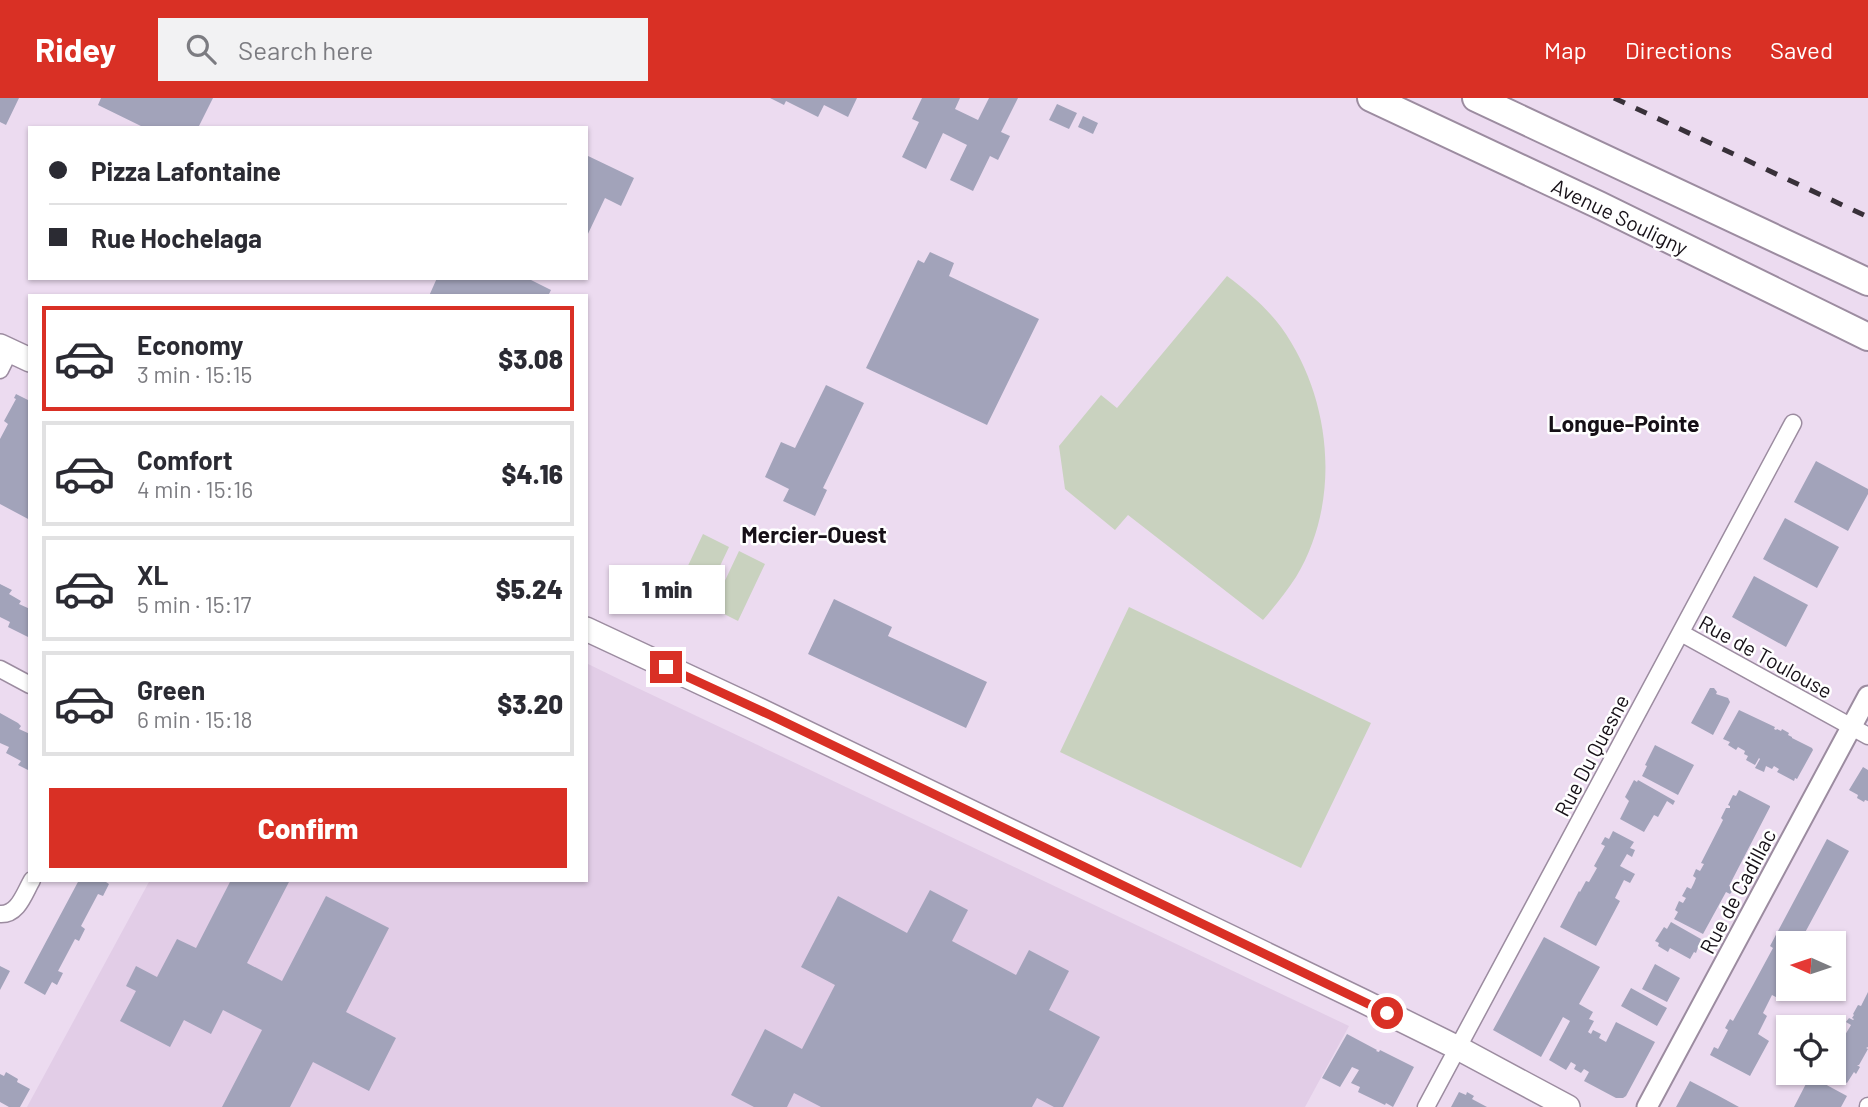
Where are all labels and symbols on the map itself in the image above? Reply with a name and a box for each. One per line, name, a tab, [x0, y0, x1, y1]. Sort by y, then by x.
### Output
street label: Avenue Souligny	[1548, 172, 1692, 260]
district label: Longue-Pointe	[1548, 409, 1700, 437]
district label: Mercier-Ouest	[741, 520, 887, 548]
callout: 1 min	[608, 566, 724, 614]
street label: Rue de Toulouse	[1695, 609, 1837, 703]
route end	[650, 651, 682, 683]
street label: Rue Du Quesne	[1548, 690, 1634, 820]
street label: Rue de Cadillac	[1694, 824, 1780, 958]
north arrow	[1776, 931, 1846, 1001]
route start	[1371, 997, 1403, 1029]

